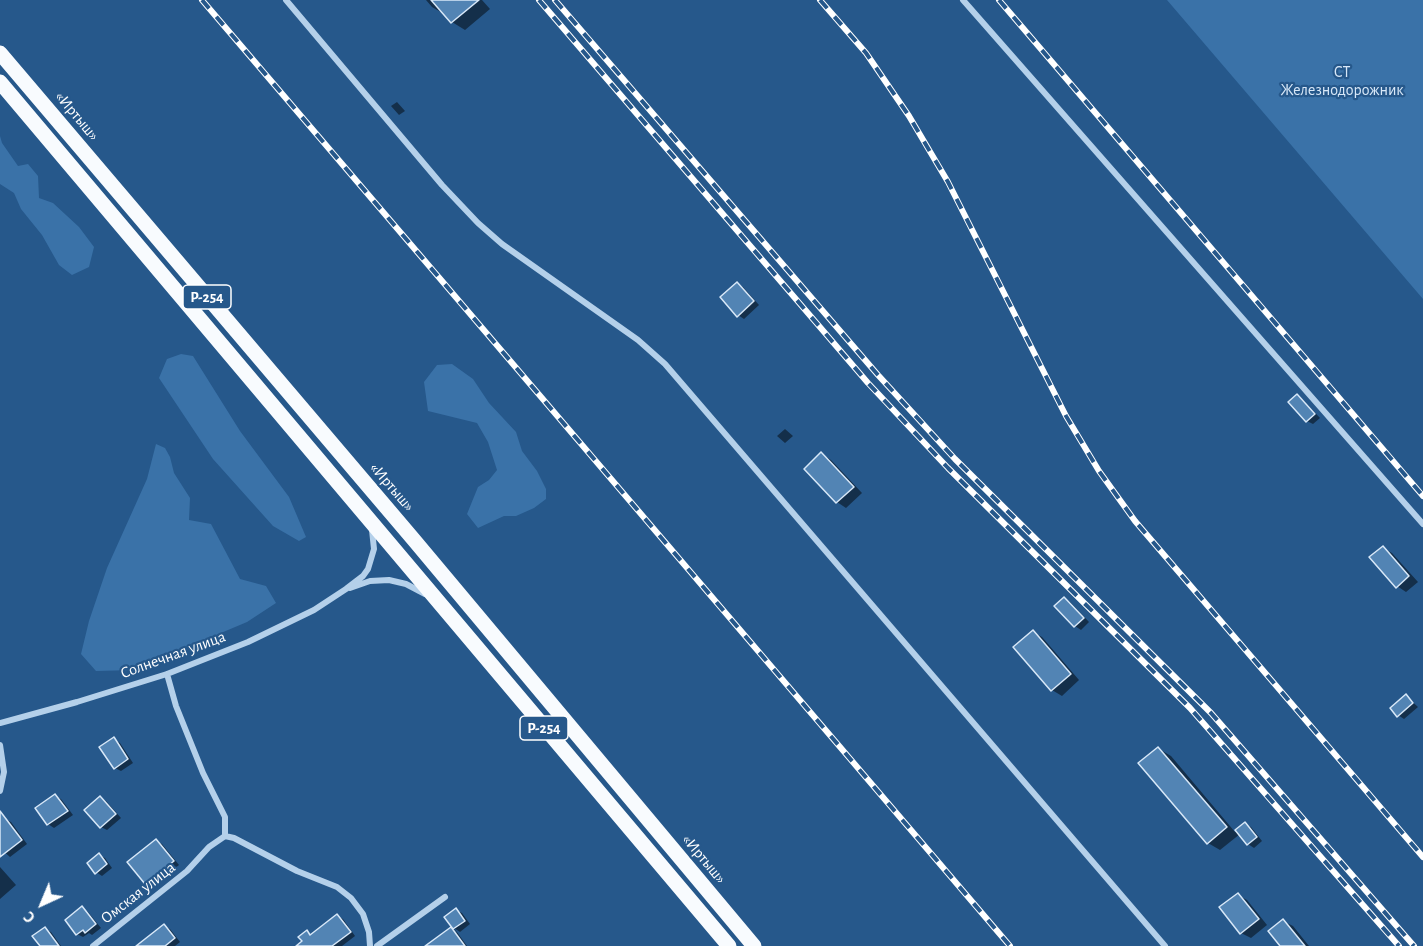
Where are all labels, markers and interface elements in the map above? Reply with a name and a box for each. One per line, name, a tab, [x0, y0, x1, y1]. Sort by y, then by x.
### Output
park label: СТ Железнодорожник	[1280, 62, 1404, 100]
street label: «Иртыш»	[51, 87, 103, 145]
road number: Р-254	[183, 285, 231, 309]
street label: «Иртыш»	[365, 459, 419, 515]
street label: Солнечная улица	[118, 627, 228, 683]
road number: Р-254	[520, 716, 568, 740]
street label: «Иртыш»	[678, 830, 730, 888]
street label: Омская улица	[97, 858, 179, 928]
north arrow	[12, 874, 72, 934]
text: С	[21, 908, 38, 926]

